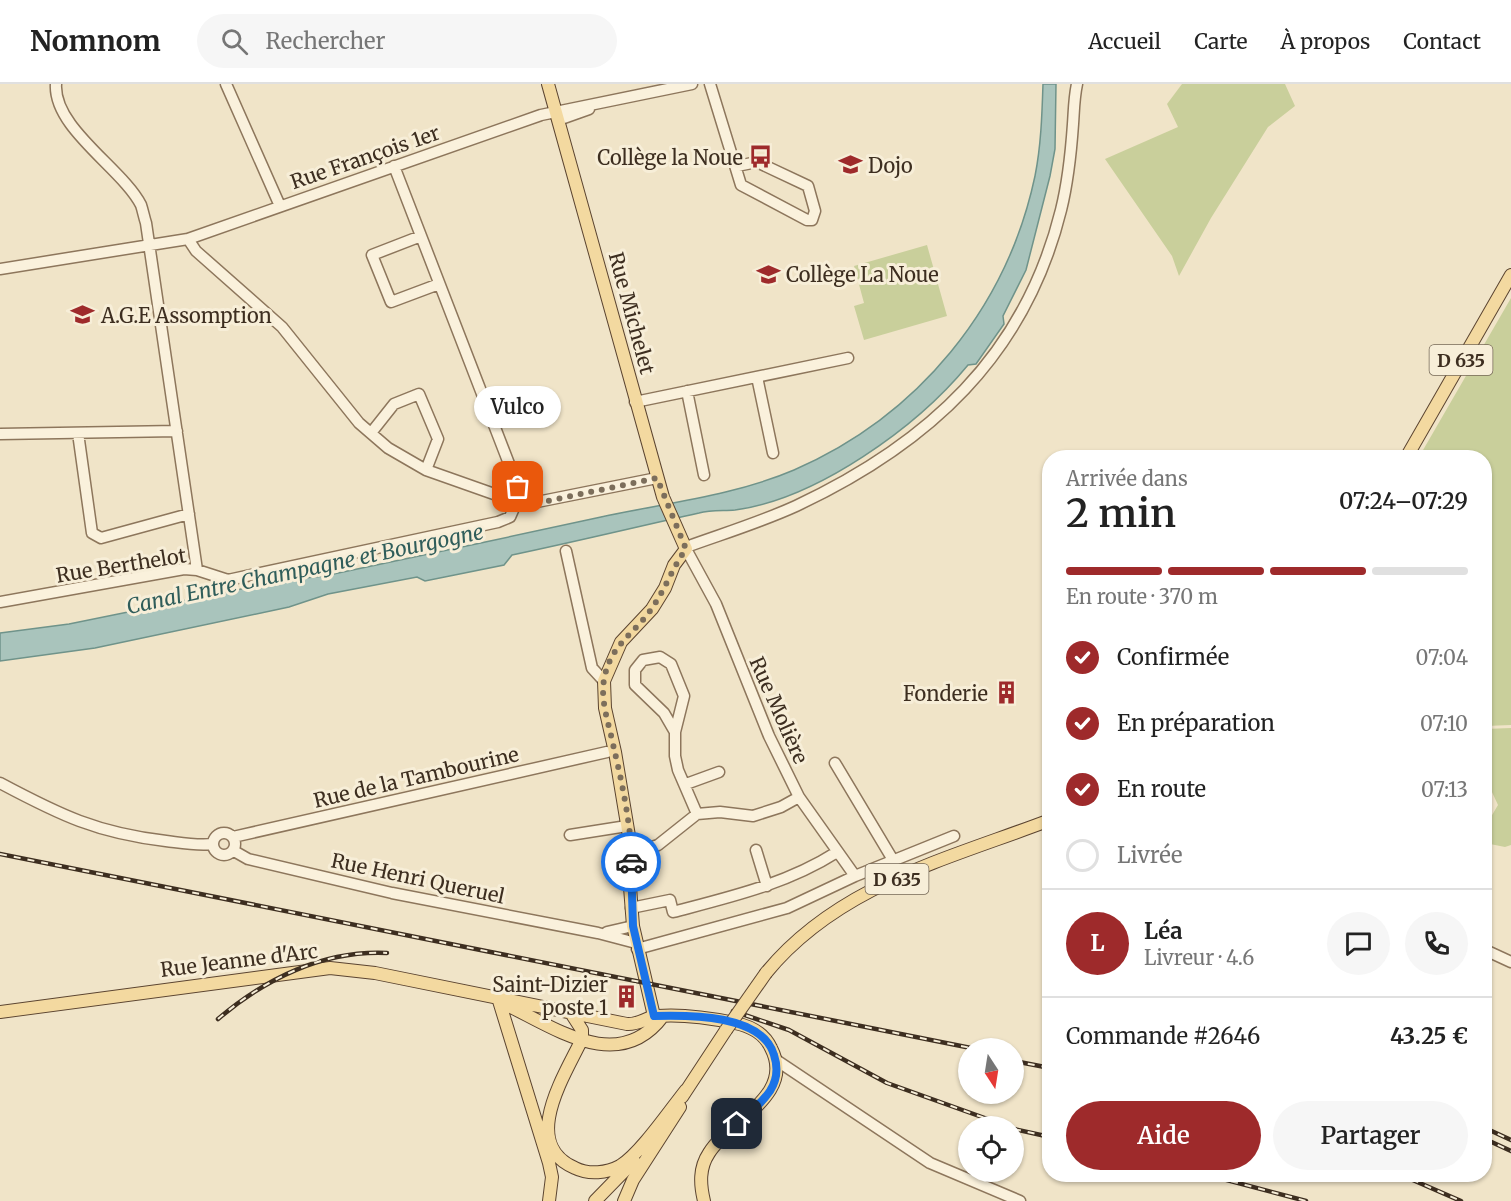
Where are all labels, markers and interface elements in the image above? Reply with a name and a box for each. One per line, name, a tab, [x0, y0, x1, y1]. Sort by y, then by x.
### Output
search box	[197, 14, 617, 68]
text: Nomnom	[30, 23, 161, 59]
icon: search	[218, 25, 251, 58]
text: Rechercher	[266, 27, 385, 55]
text: Accueil	[1088, 28, 1161, 55]
text: Carte	[1194, 28, 1248, 55]
text: À propos	[1281, 28, 1370, 55]
text: Contact	[1403, 28, 1481, 55]
street label: Rue François 1er	[287, 120, 443, 194]
bus stop icon: Collège la Noue	[748, 144, 774, 170]
place label: Collège la Noue	[597, 145, 743, 170]
school or university icon: Dojo	[837, 152, 863, 178]
place label: Dojo	[868, 153, 913, 178]
street label: Rue Michelet	[604, 249, 660, 377]
school or university icon: Collège La Noue	[755, 261, 781, 287]
place label: Collège La Noue	[786, 262, 939, 287]
school or university icon: A.G.E Assomption	[70, 302, 96, 328]
place label: A.G.E Assomption	[100, 303, 272, 328]
road number: D 635	[1430, 345, 1492, 375]
callout: Vulco	[474, 385, 562, 427]
text: Vulco	[491, 394, 544, 419]
pin	[492, 461, 543, 512]
text: Arrivée dans	[1066, 466, 1188, 491]
icon: bag	[501, 470, 534, 503]
text: 07:24–07:29	[1339, 487, 1468, 515]
text: 2 min	[1066, 489, 1176, 538]
water label: Canal Entre Champagne et Bourgogne	[124, 518, 486, 620]
street label: Rue Berthelot	[54, 542, 188, 588]
text: En route · 370 m	[1066, 584, 1218, 609]
icon: check	[1066, 641, 1099, 674]
text: Confirmée	[1117, 643, 1229, 671]
text: 07:04	[1416, 645, 1468, 670]
street label: Rue Molière	[744, 653, 814, 767]
building icon: Fonderie	[993, 680, 1019, 706]
place label: Fonderie	[903, 681, 988, 706]
icon: check	[1066, 707, 1099, 740]
text: En préparation	[1117, 709, 1275, 737]
text: 07:10	[1420, 711, 1468, 736]
street label: Rue de la Tambourine	[311, 741, 521, 813]
icon: check	[1066, 773, 1099, 806]
text: En route	[1117, 775, 1206, 803]
text: 07:13	[1421, 777, 1468, 802]
courier	[601, 832, 661, 892]
text: Livrée	[1117, 841, 1183, 869]
icon: car	[615, 846, 648, 879]
street label: Rue Henri Queruel	[329, 847, 507, 909]
road number: D 635	[866, 864, 928, 894]
button: chat	[1327, 912, 1390, 975]
button: phone	[1405, 912, 1468, 975]
text: Léa	[1144, 917, 1182, 945]
text: L	[1091, 929, 1105, 957]
street label: Rue Jeanne d'Arc	[159, 938, 319, 982]
text: Livreur · 4.6	[1144, 945, 1254, 970]
place label: Saint-Dizier poste 1	[492, 972, 608, 1020]
building icon: Saint-Dizier poste 1	[613, 983, 639, 1009]
text: Commande #2646	[1066, 1022, 1260, 1050]
text: 43.25 €	[1390, 1022, 1468, 1050]
north arrow	[958, 1038, 1024, 1104]
map controls	[958, 1038, 1024, 1182]
pin	[711, 1098, 762, 1149]
button: Aide	[1066, 1101, 1261, 1170]
button: Partager	[1273, 1101, 1468, 1170]
icon: home	[720, 1107, 753, 1140]
button: locate	[958, 1116, 1024, 1182]

